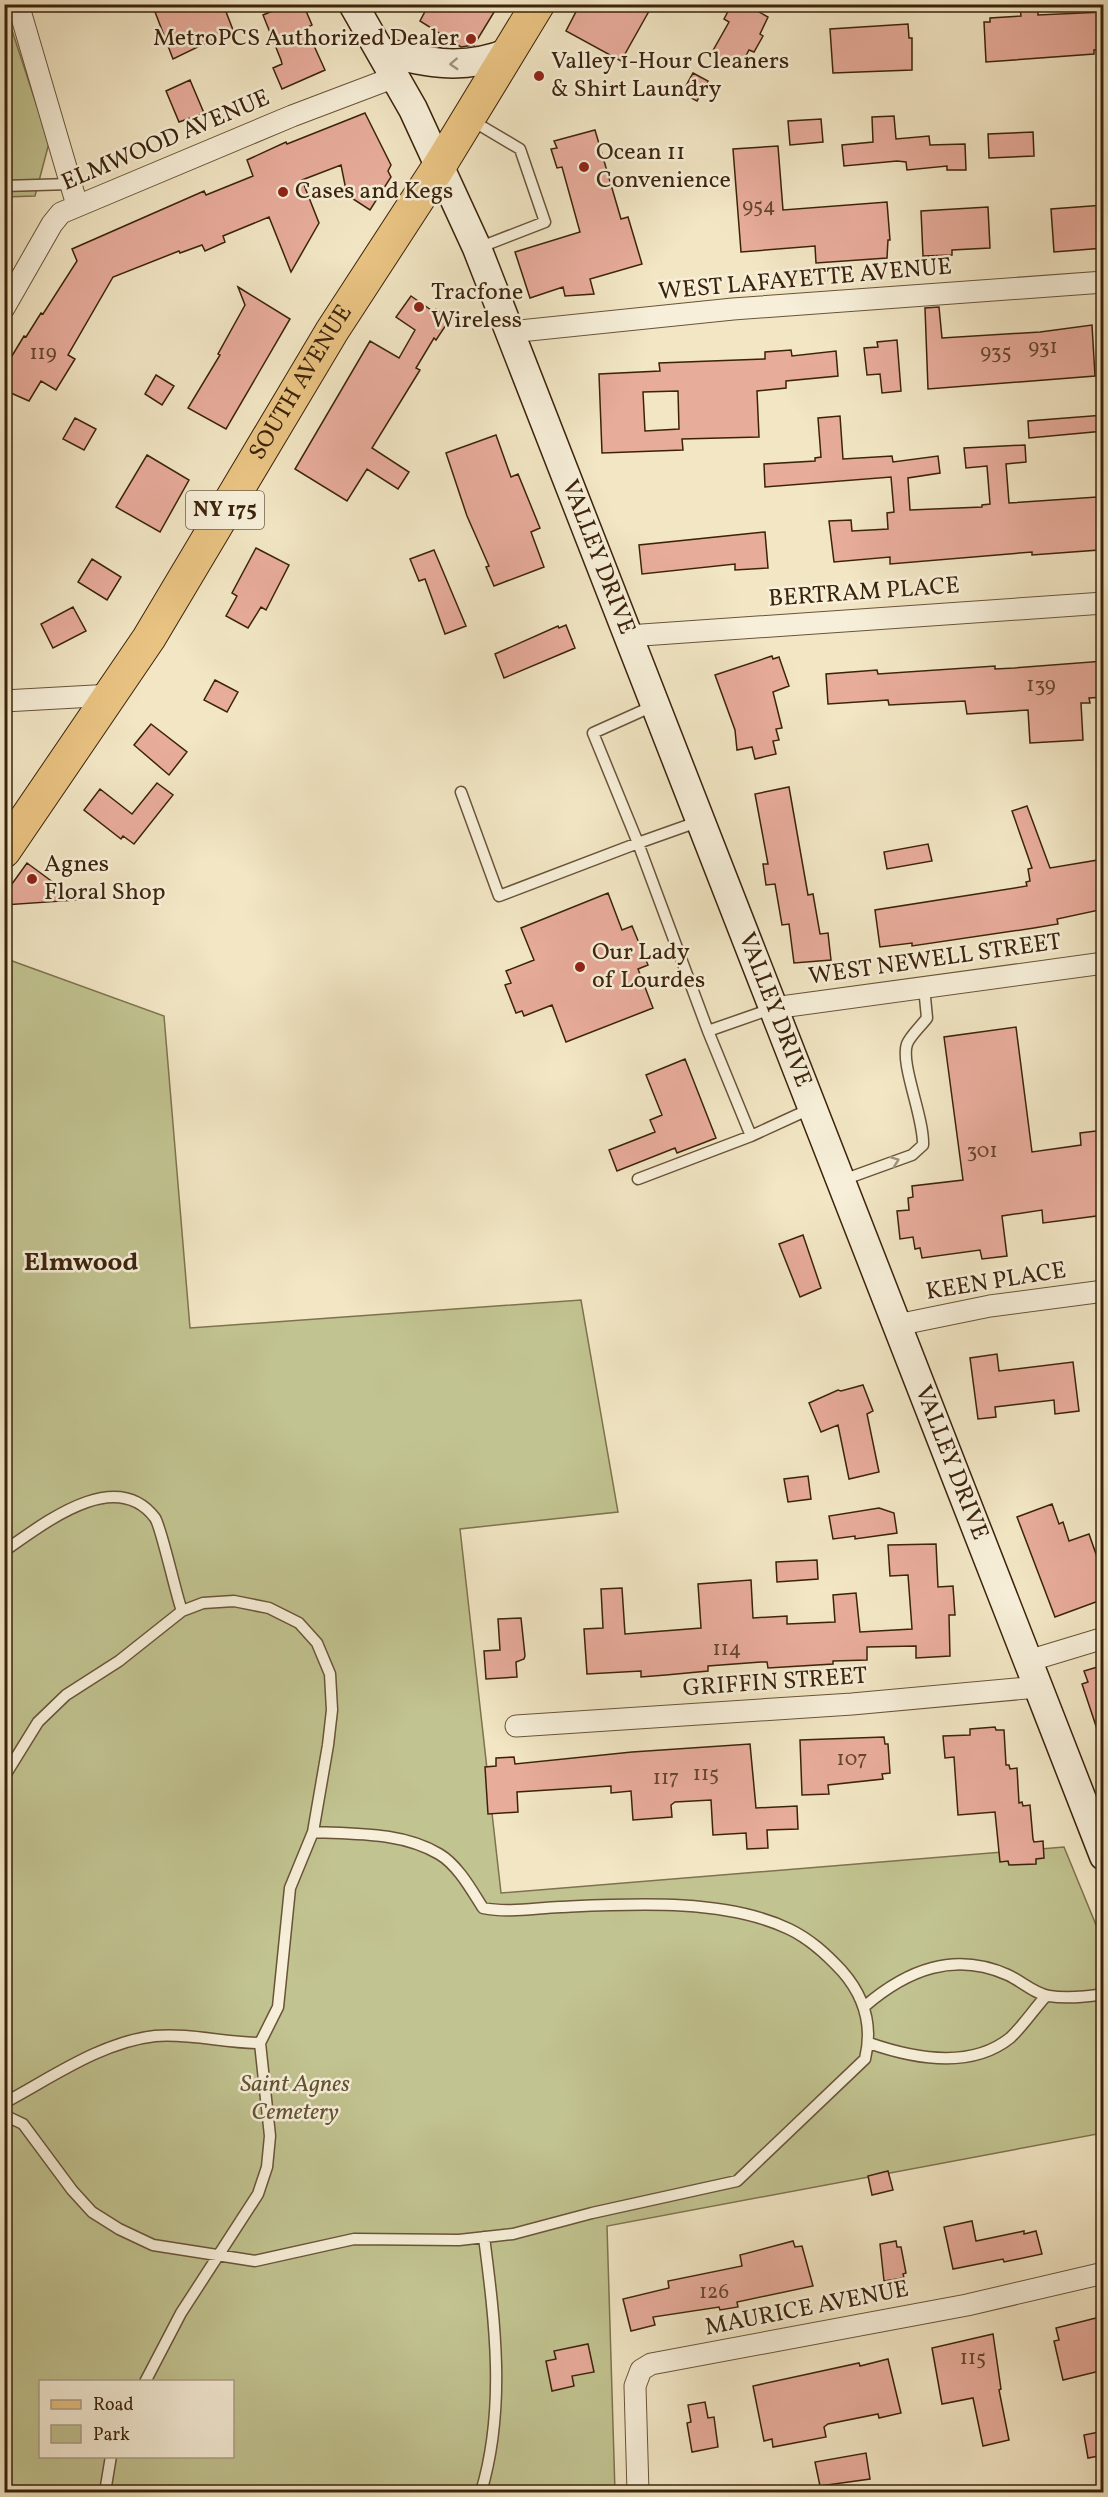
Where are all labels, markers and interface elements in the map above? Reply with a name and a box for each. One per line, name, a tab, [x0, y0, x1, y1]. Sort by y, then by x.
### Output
place label: MetroPCS Authorized Dealer	[153, 22, 459, 56]
marker: MetroPCS Authorized Dealer	[464, 32, 478, 46]
place label: Valley 1-Hour Cleaners & Shirt Laundry	[551, 45, 789, 107]
one-way arrow	[449, 58, 458, 71]
marker: Valley 1-Hour Cleaners & Shirt Laundry	[532, 69, 546, 83]
street label: ELMWOOD AVENUE	[57, 82, 275, 200]
place label: Ocean 11 Convenience	[596, 136, 731, 198]
marker: Ocean 11 Convenience	[577, 160, 591, 174]
place label: Cases and Kegs	[295, 175, 453, 209]
marker: Cases and Kegs	[276, 185, 290, 199]
house number: 954	[742, 192, 776, 221]
street label: WEST LAFAYETTE AVENUE	[657, 250, 953, 310]
place label: Tracfone Wireless	[431, 276, 524, 338]
street label: SOUTH AVENUE	[242, 298, 361, 467]
marker: Tracfone Wireless	[412, 300, 426, 314]
house number: 931	[1028, 333, 1058, 362]
house number: 935	[980, 338, 1012, 367]
house number: 119	[29, 339, 57, 368]
street label: VALLEY DRIVE	[552, 475, 643, 640]
road number: NY 175	[186, 491, 264, 529]
street label: BERTRAM PLACE	[767, 569, 961, 617]
house number: 139	[1026, 671, 1056, 700]
place label: Agnes Floral Shop	[44, 848, 165, 910]
marker: Agnes Floral Shop	[25, 872, 39, 886]
street label: WEST NEWELL STREET	[806, 925, 1064, 995]
street label: VALLEY DRIVE	[729, 928, 820, 1093]
place label: Our Lady of Lourdes	[592, 936, 705, 998]
marker: Our Lady of Lourdes	[573, 960, 587, 974]
house number: 301	[966, 1137, 998, 1166]
one-way arrow	[889, 1156, 900, 1169]
district label: Elmwood	[24, 1245, 138, 1281]
street label: KEEN PLACE	[923, 1254, 1069, 1310]
street label: VALLEY DRIVE	[905, 1381, 996, 1545]
house number: 114	[713, 1635, 741, 1664]
street label: GRIFFIN STREET	[682, 1660, 868, 1706]
house number: 107	[837, 1745, 867, 1774]
house number: 115	[693, 1760, 719, 1789]
house number: 117	[653, 1764, 679, 1793]
park label: Saint Agnes Cemetery	[240, 2068, 350, 2130]
street label: MAURICE AVENUE	[702, 2273, 912, 2345]
house number: 126	[699, 2278, 729, 2307]
house number: 115	[960, 2344, 986, 2373]
legend	[39, 2380, 234, 2458]
text: Road	[93, 2393, 134, 2418]
text: Park	[93, 2423, 130, 2448]

